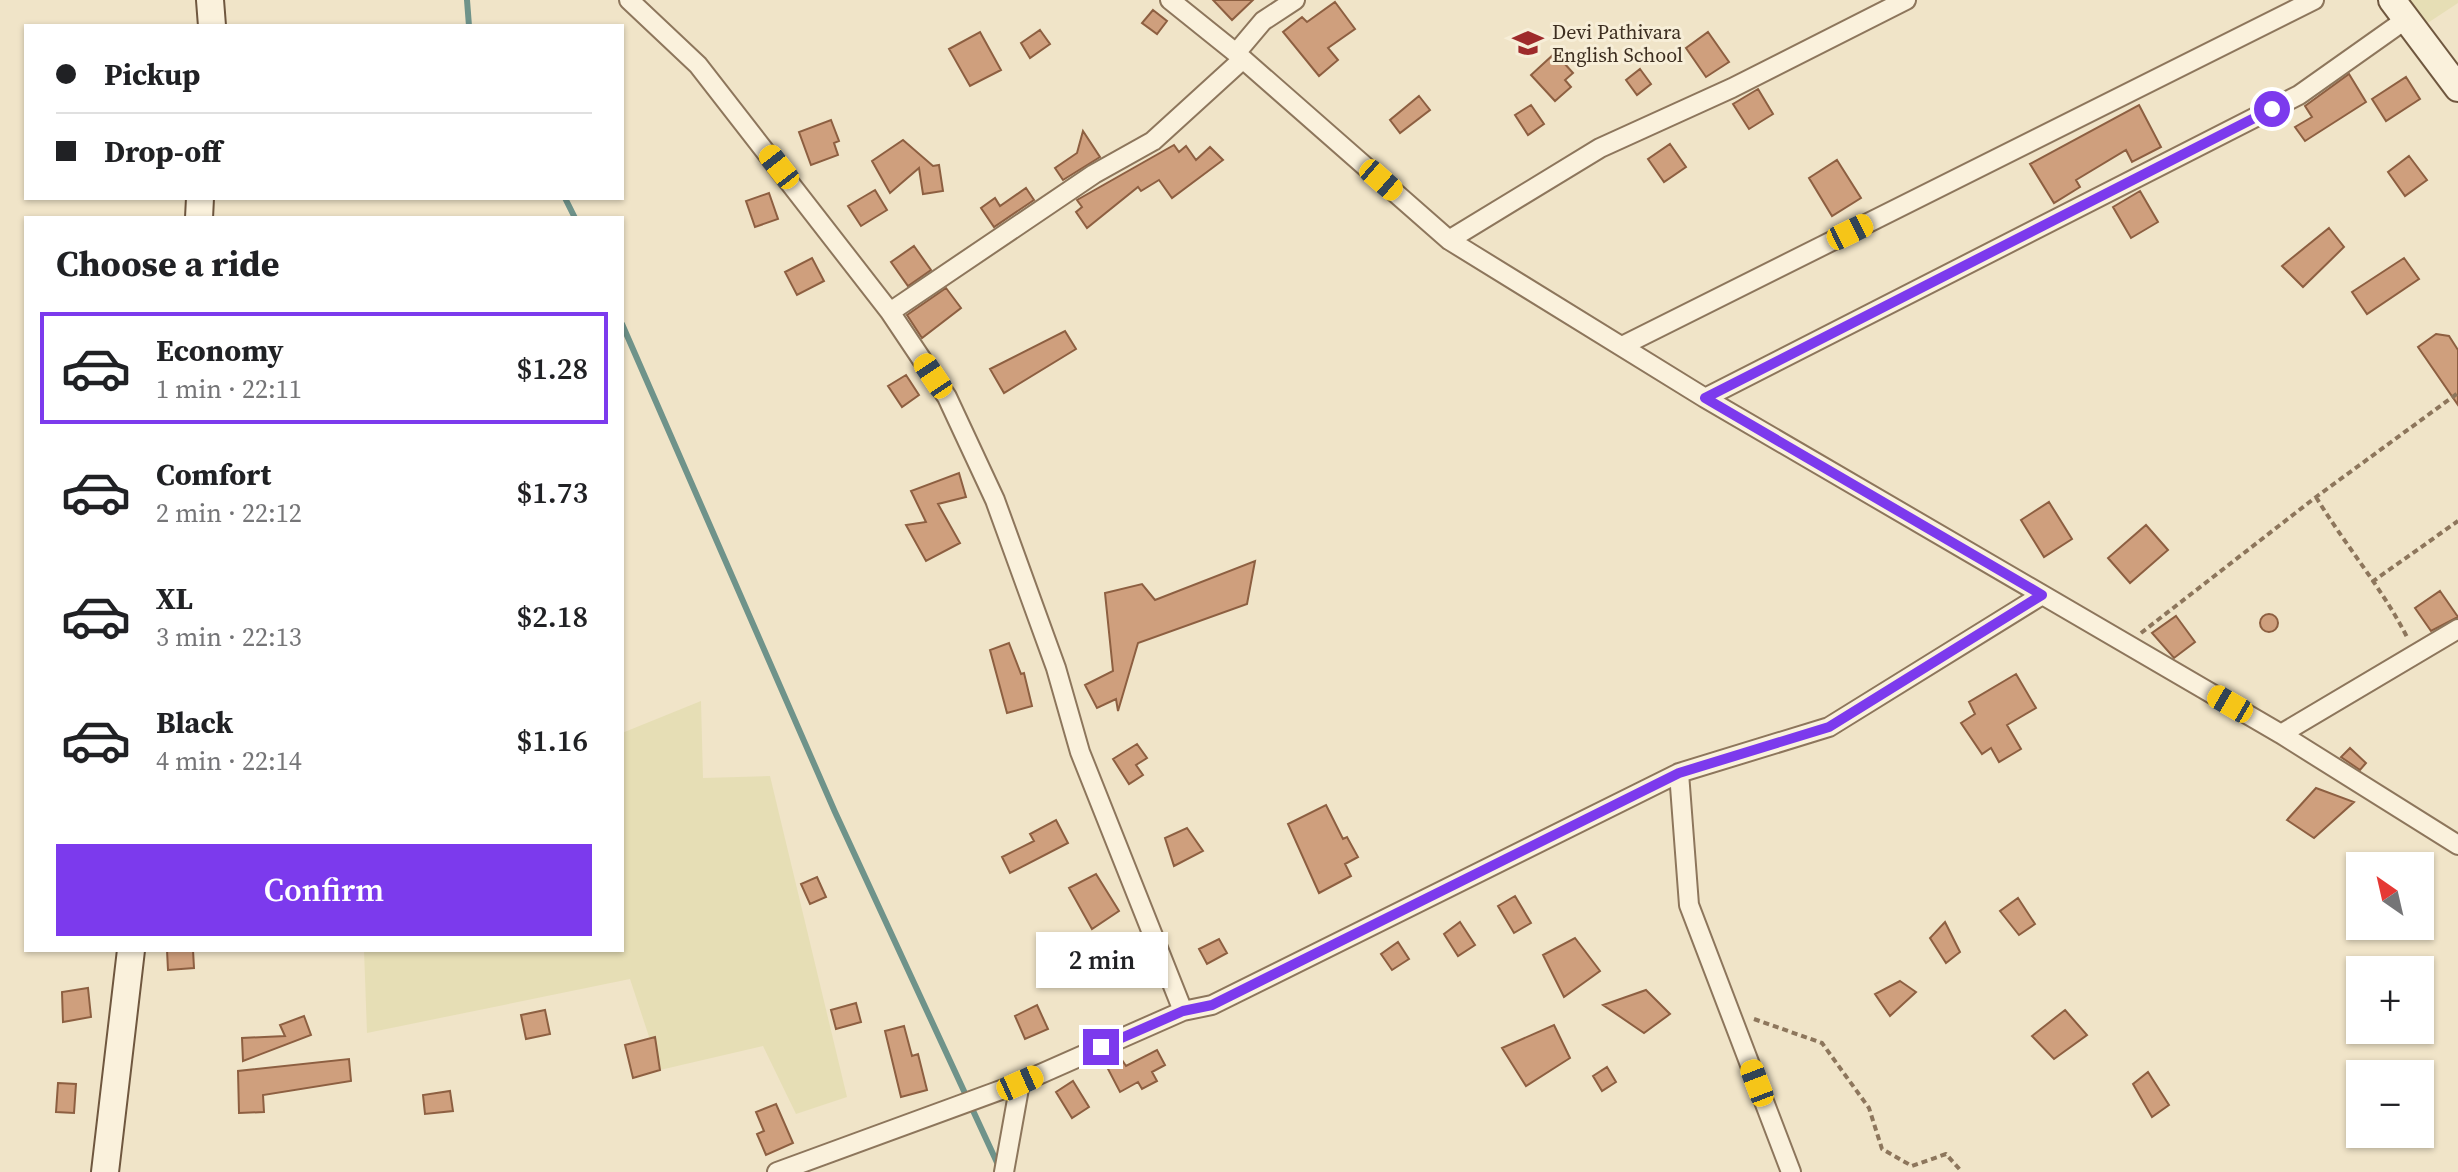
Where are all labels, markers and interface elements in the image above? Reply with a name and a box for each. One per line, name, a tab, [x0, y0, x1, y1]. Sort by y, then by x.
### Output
place label: Devi Pathivara English School	[1552, 18, 1683, 69]
school or university icon: Devi Pathivara English School	[1511, 26, 1545, 60]
text: Pickup	[104, 54, 200, 95]
route start	[2254, 91, 2290, 127]
text: Drop-off	[104, 131, 222, 172]
car	[755, 141, 803, 193]
car	[1355, 155, 1407, 205]
car	[1823, 211, 1877, 253]
text: Choose a ride	[56, 239, 279, 288]
text: Economy	[156, 330, 284, 371]
icon: car	[60, 332, 132, 404]
text: $1.28	[517, 348, 588, 389]
car	[910, 349, 956, 403]
text: 1 min · 22:11	[156, 371, 302, 407]
text: Comfort	[156, 454, 271, 495]
icon: car	[60, 456, 132, 528]
text: $1.73	[517, 472, 588, 513]
text: 2 min · 22:12	[156, 495, 302, 531]
text: XL	[156, 578, 193, 619]
icon: car	[60, 580, 132, 652]
text: $2.18	[517, 596, 588, 637]
text: 3 min · 22:13	[156, 619, 302, 655]
car	[2203, 682, 2257, 726]
text: Black	[156, 702, 233, 743]
icon: car	[60, 704, 132, 776]
text: $1.16	[517, 720, 588, 761]
text: 4 min · 22:14	[156, 743, 302, 779]
button: Confirm	[56, 844, 592, 936]
north arrow	[2346, 852, 2434, 940]
map controls	[2346, 852, 2434, 1148]
callout: 2 min	[1035, 931, 1167, 987]
text: 2 min	[1069, 942, 1135, 978]
button: +	[2346, 956, 2434, 1044]
route end	[1083, 1029, 1119, 1065]
car	[1737, 1056, 1777, 1110]
button: −	[2346, 1060, 2434, 1148]
car	[993, 1062, 1047, 1104]

